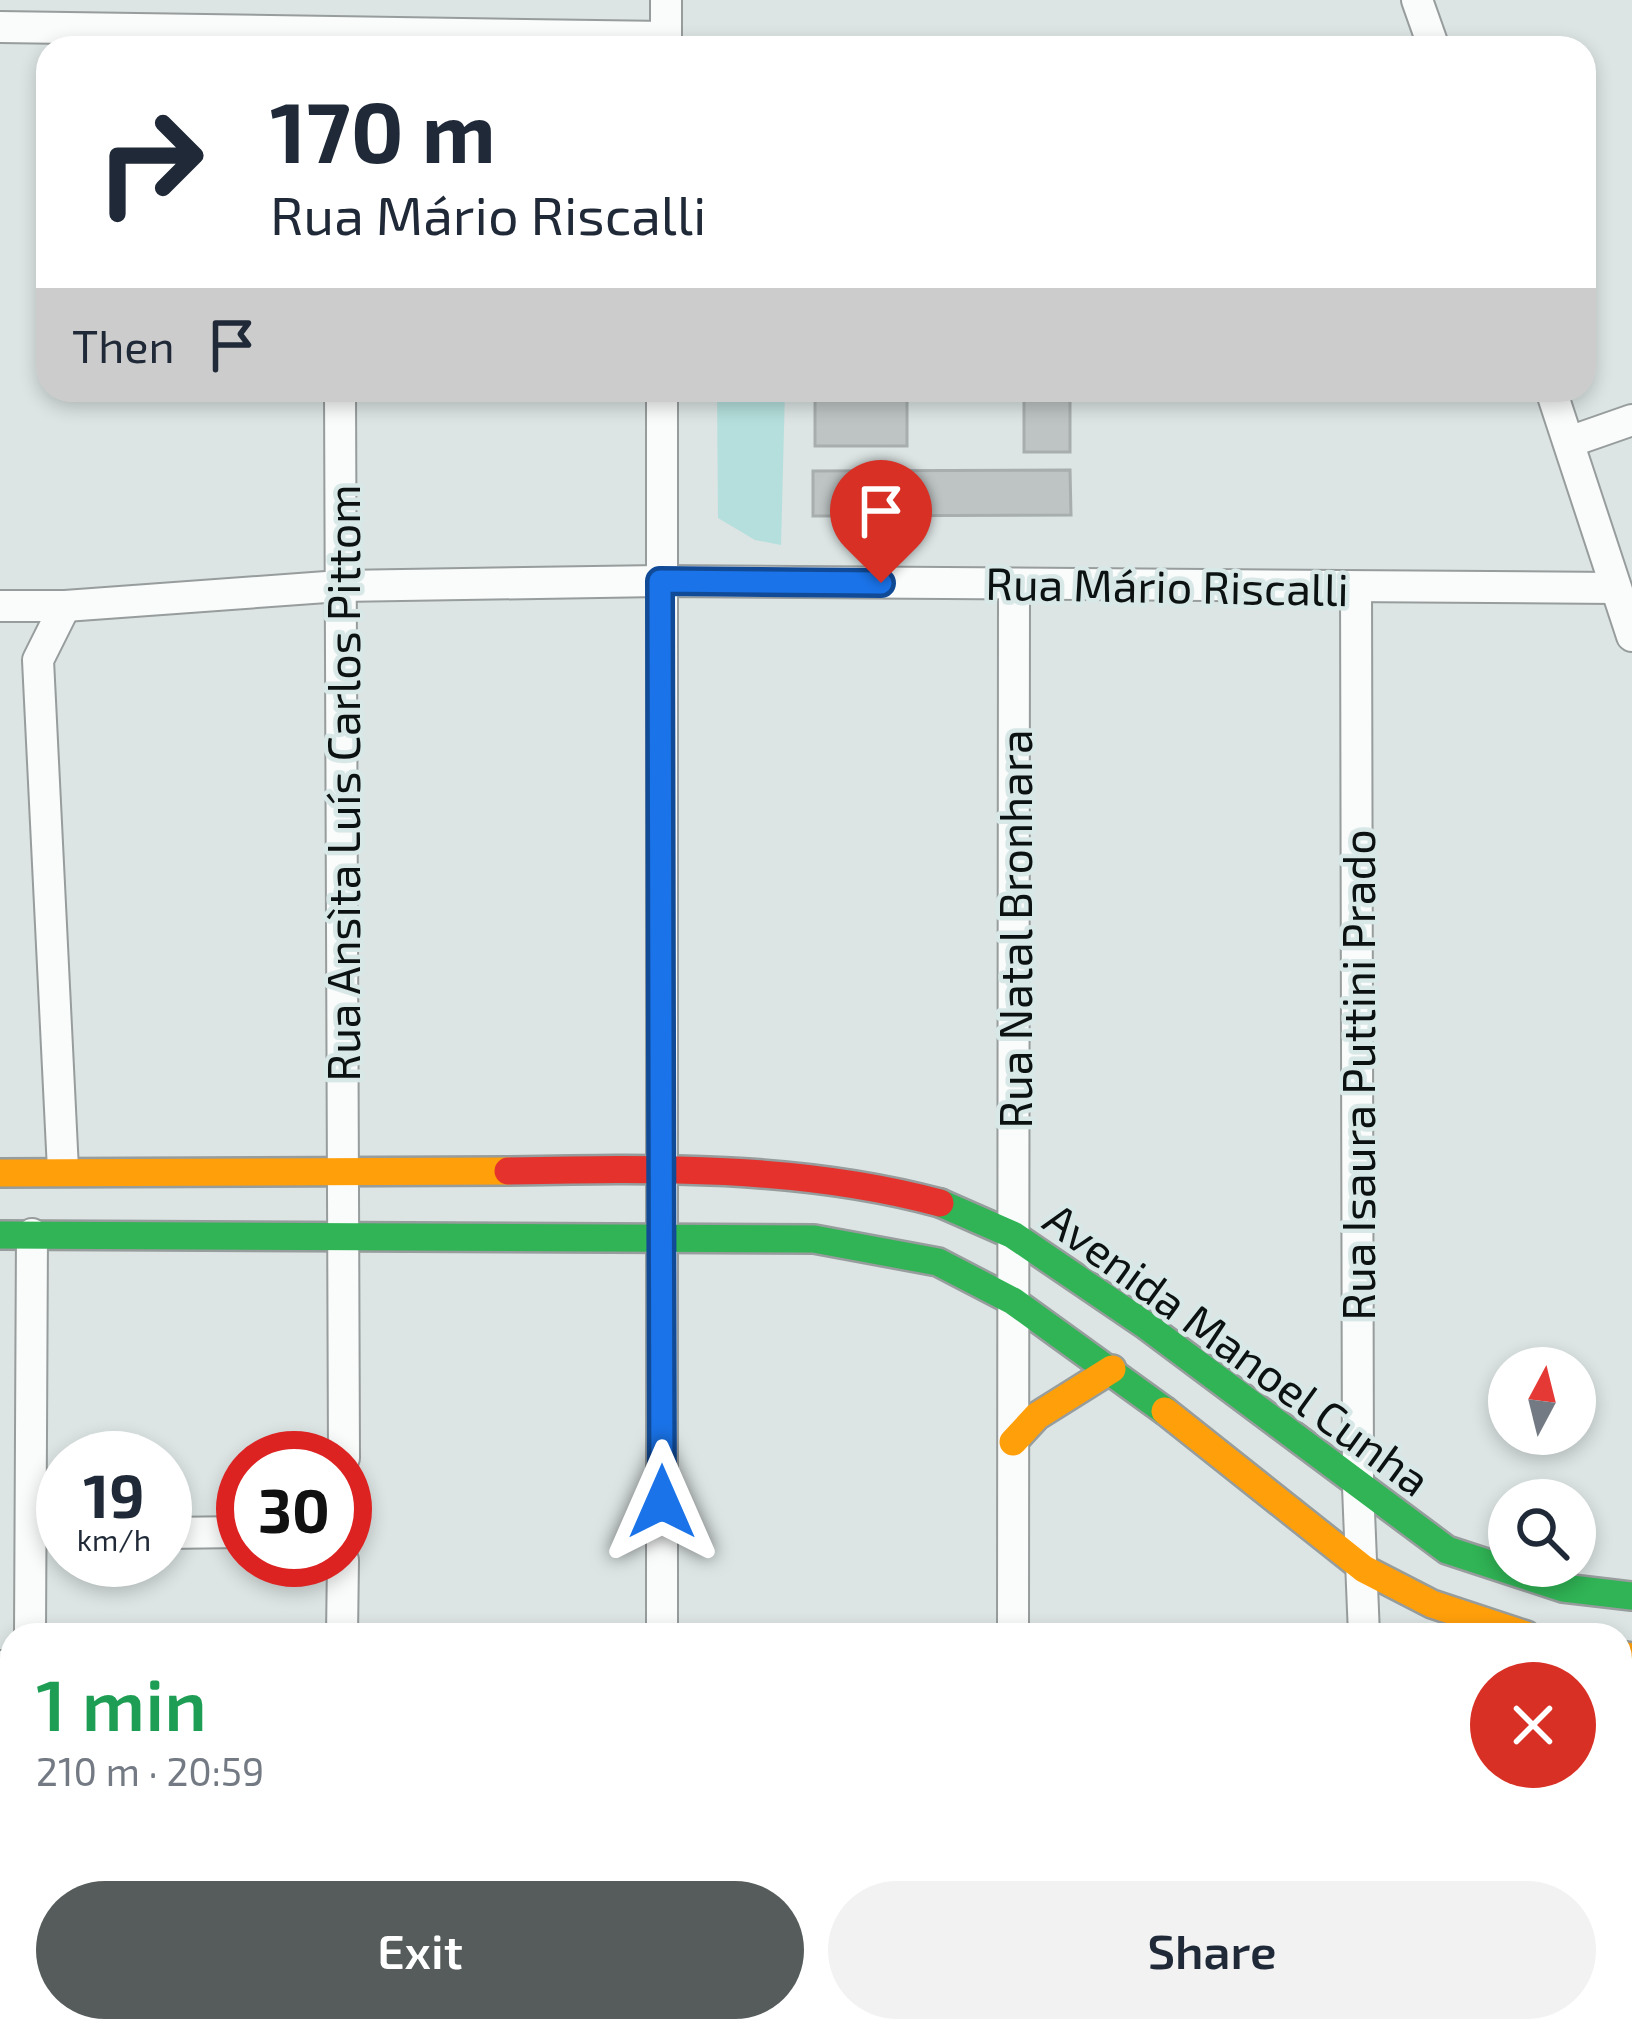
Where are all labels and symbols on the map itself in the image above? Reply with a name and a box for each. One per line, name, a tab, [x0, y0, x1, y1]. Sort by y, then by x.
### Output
pin	[830, 460, 932, 583]
street label: Rua Ansìta Luís Carlos Pittom	[315, 484, 369, 1082]
street label: Rua Mário Riscalli	[985, 555, 1349, 615]
street label: Rua Natal Bronhara	[987, 729, 1041, 1129]
street label: Rua Isaura Puttini Prado	[1330, 829, 1384, 1321]
street label: Avenida Manoel Cunha	[1035, 1190, 1441, 1506]
north arrow	[1488, 1347, 1596, 1455]
speed limit sign: 30	[216, 1431, 372, 1587]
position arrow	[599, 1439, 725, 1565]

